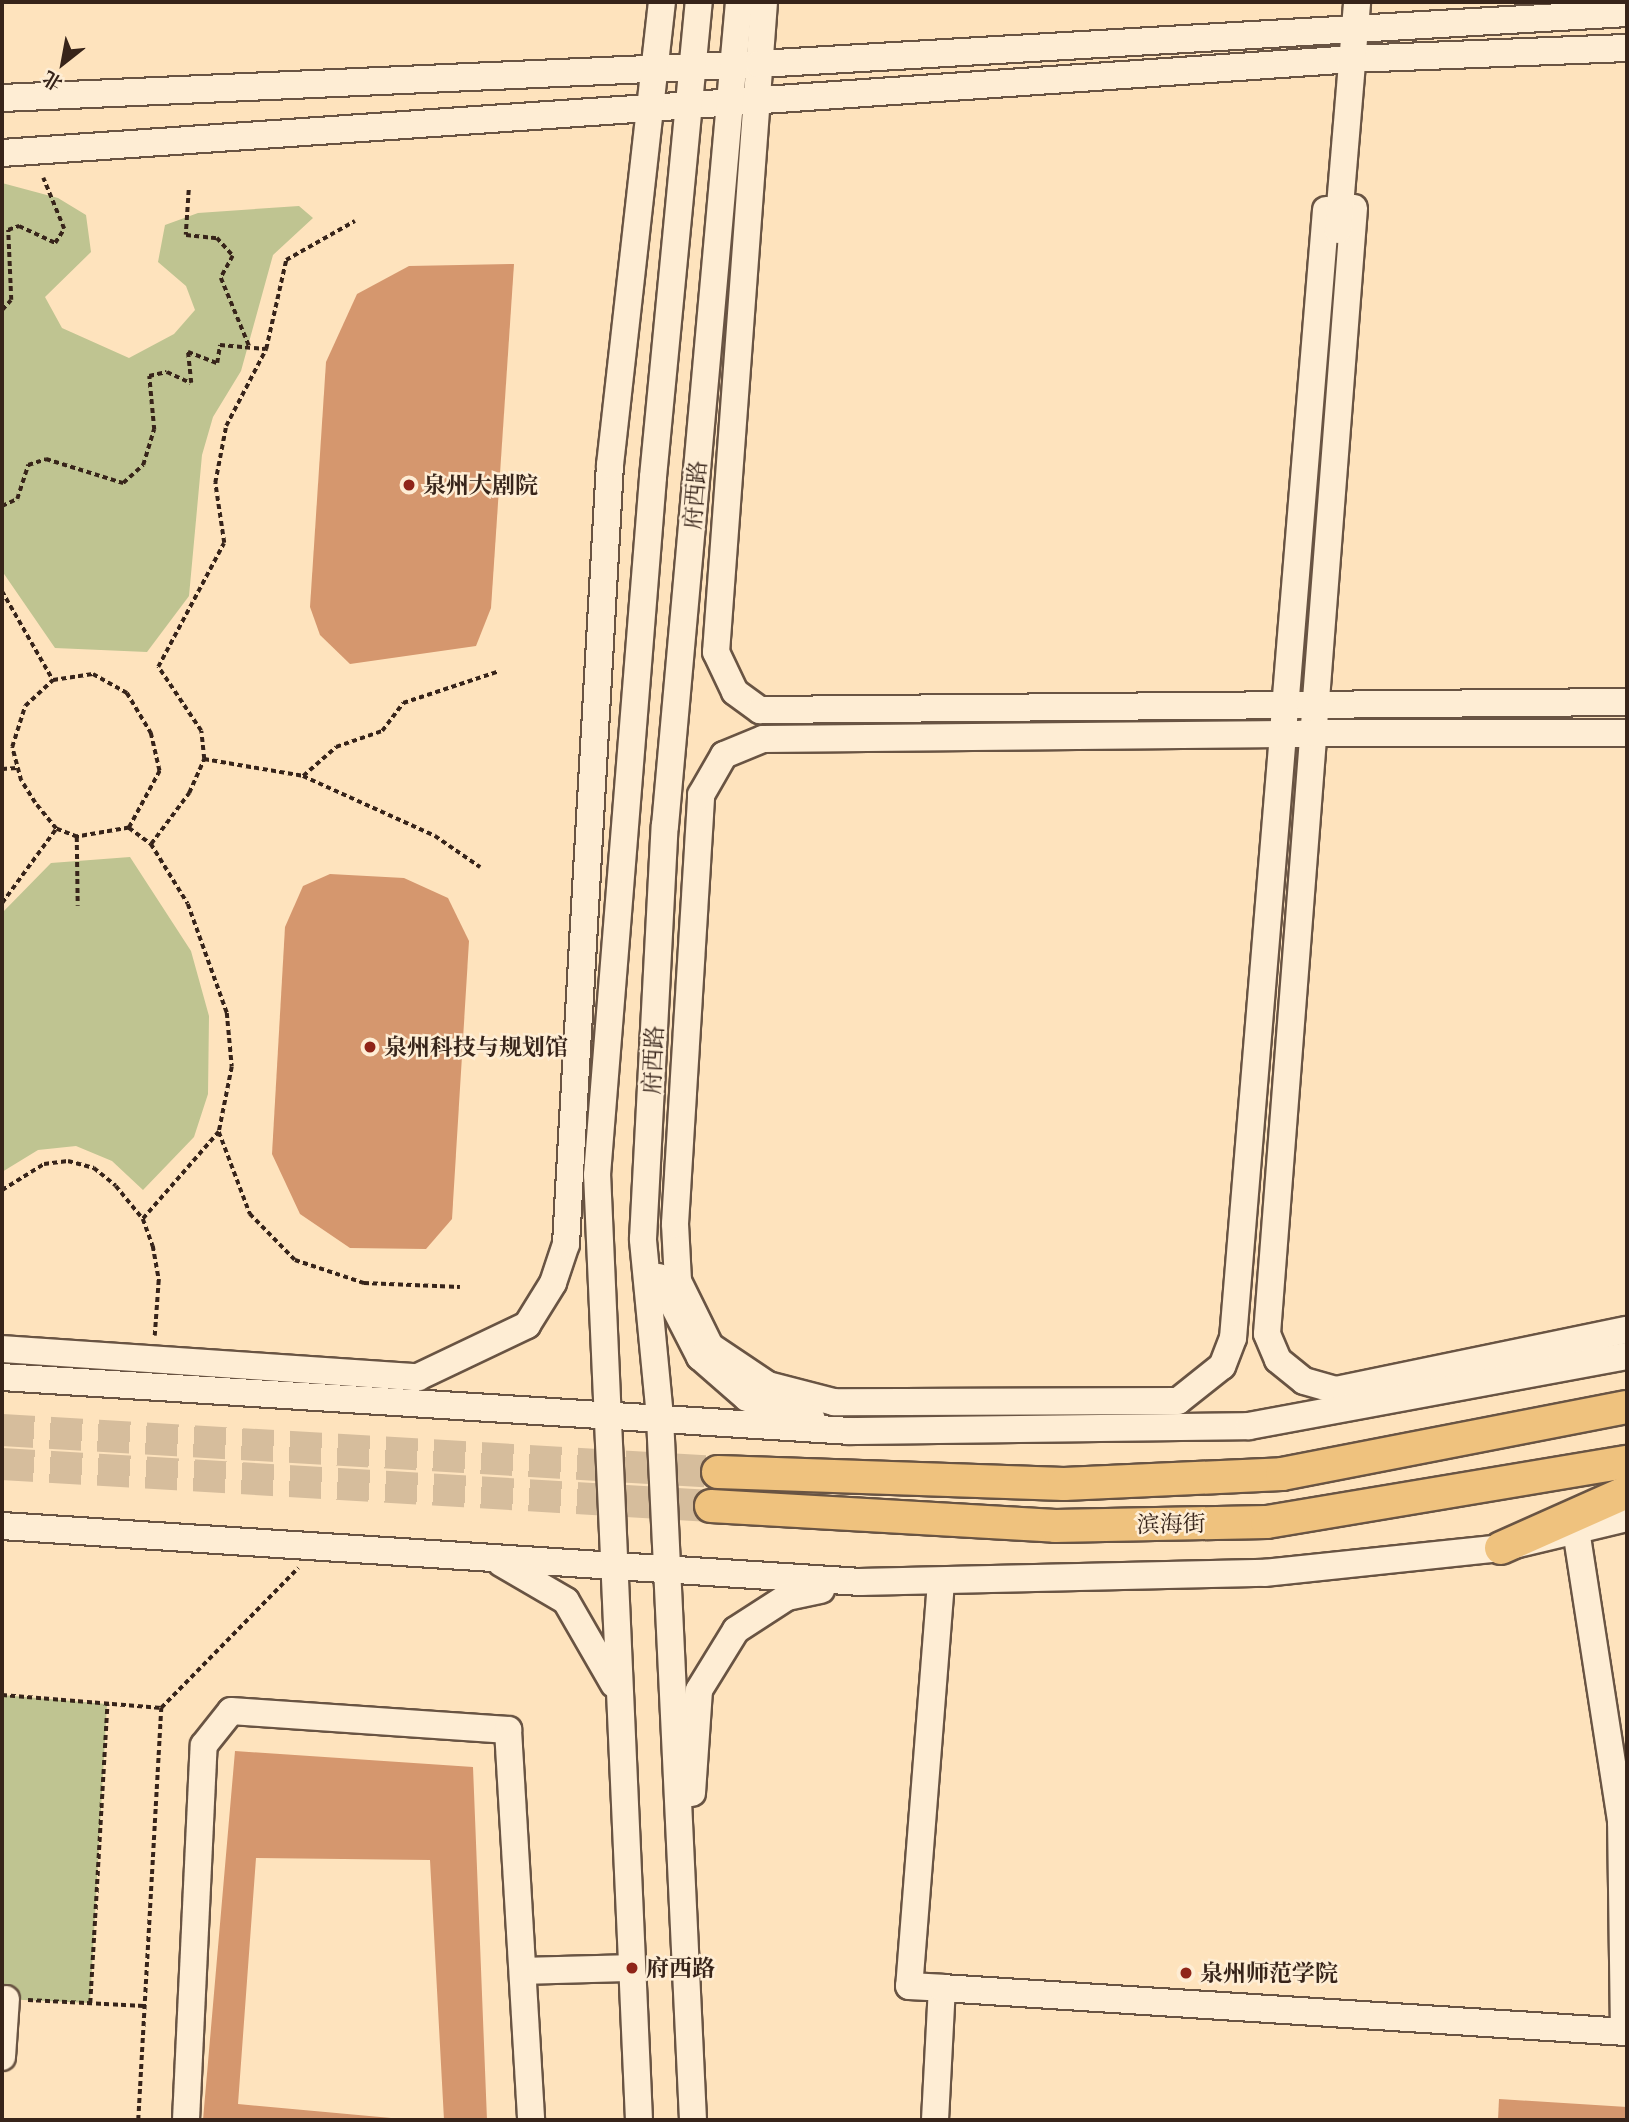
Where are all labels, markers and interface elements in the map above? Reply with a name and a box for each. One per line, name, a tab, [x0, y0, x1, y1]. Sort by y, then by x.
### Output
north arrow	[28, 28, 98, 98]
text: 北	[37, 64, 68, 98]
street label: 府西路	[678, 459, 712, 531]
place label: 泉州大剧院	[423, 471, 538, 499]
marker: 泉州大剧院	[401, 477, 417, 493]
street label: 府西路	[637, 1025, 669, 1095]
place label: 泉州科技与规划馆	[384, 1033, 568, 1061]
marker: 泉州科技与规划馆	[362, 1039, 378, 1055]
street label: 滨海街	[1136, 1510, 1206, 1538]
place label: 府西路	[646, 1954, 715, 1982]
place label: 泉州师范学院	[1200, 1959, 1338, 1987]
marker: 府西路	[624, 1960, 640, 1976]
marker: 泉州师范学院	[1178, 1965, 1194, 1981]

